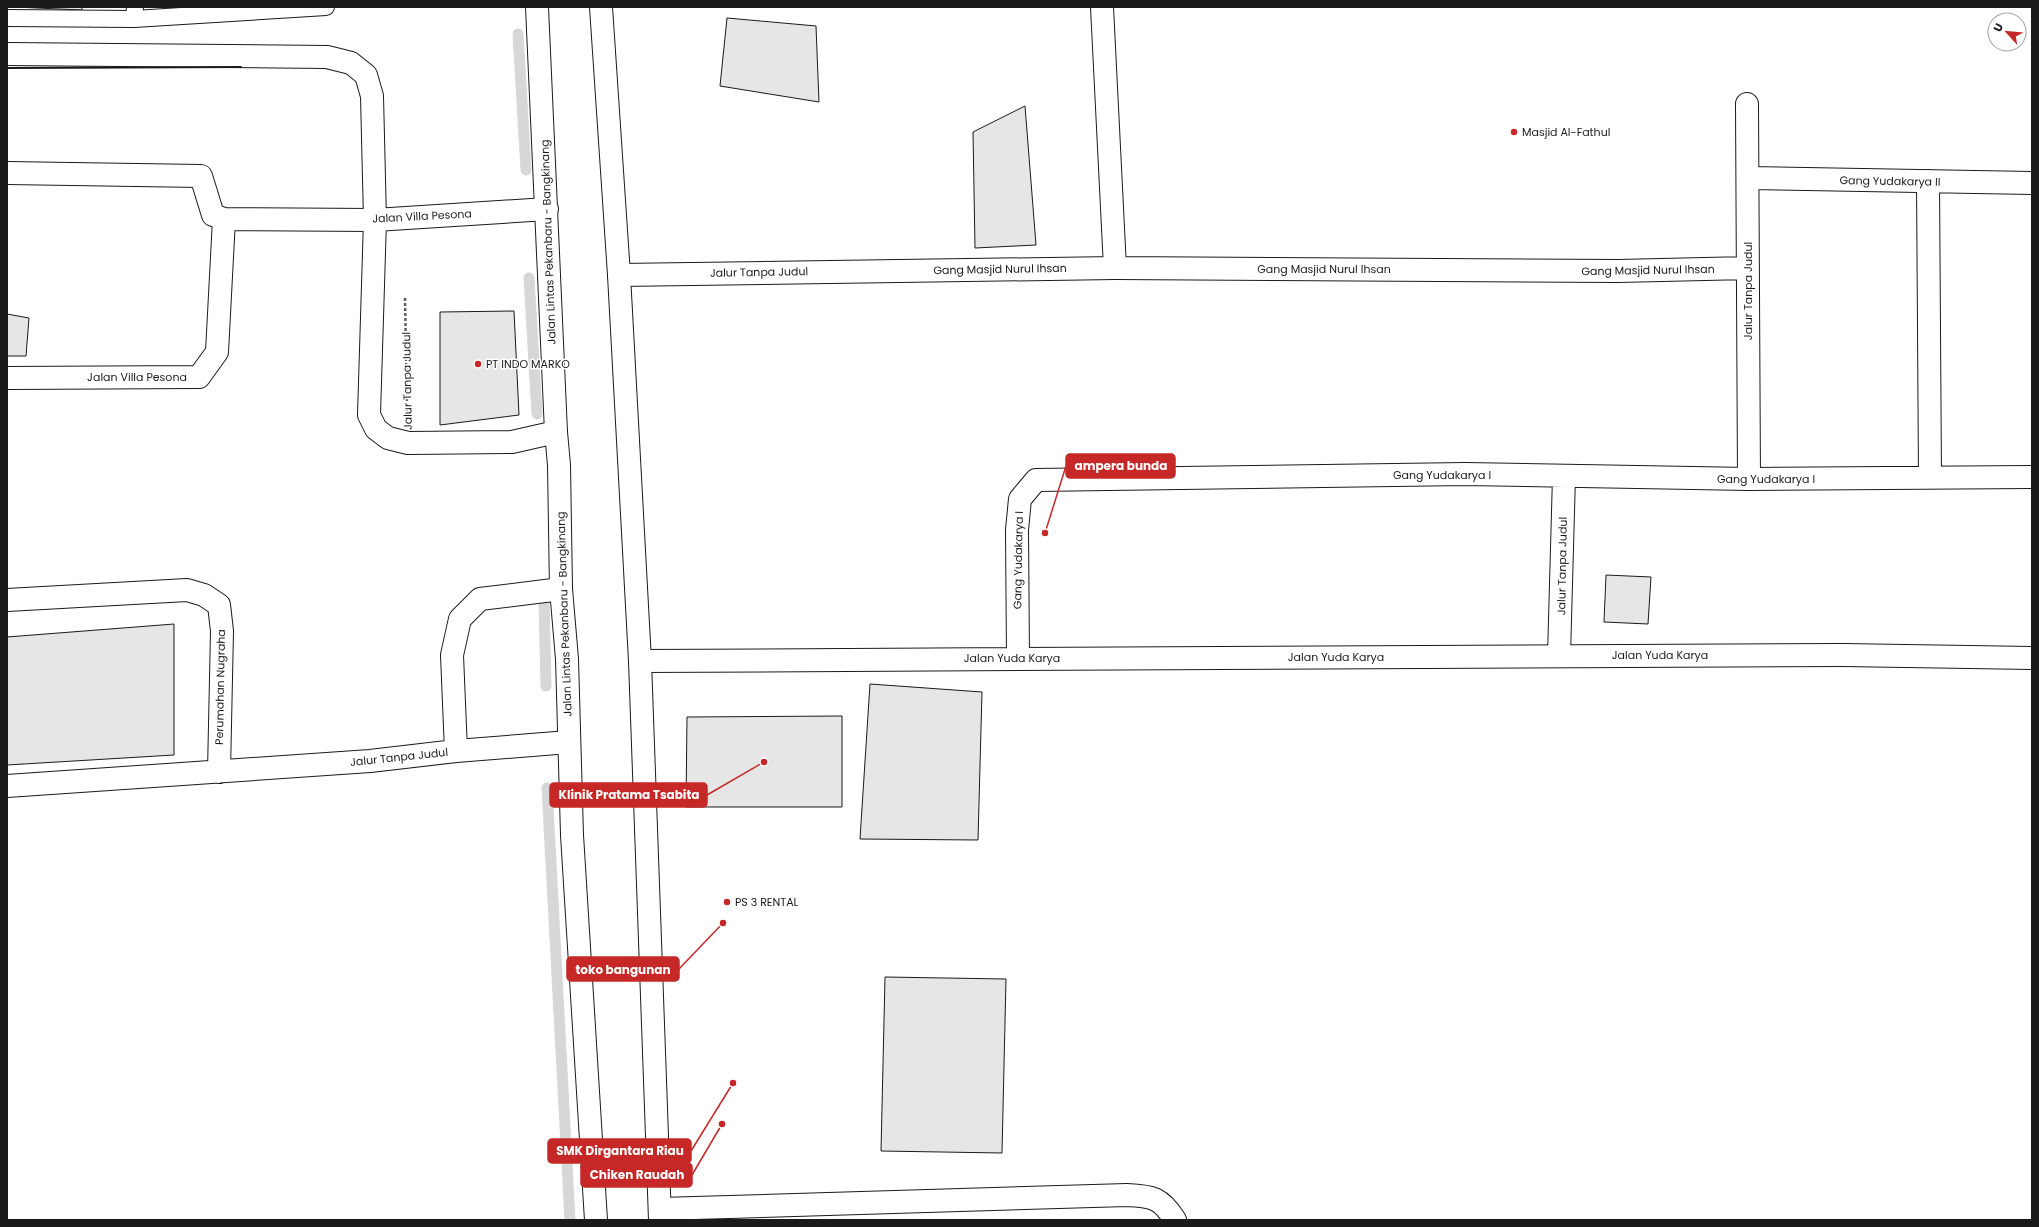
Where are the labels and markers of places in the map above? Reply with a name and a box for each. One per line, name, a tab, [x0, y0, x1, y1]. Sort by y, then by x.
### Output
place label: Masjid Al-Fathul	[1522, 124, 1610, 140]
marker: Masjid Al-Fathul	[1509, 127, 1519, 137]
place label: PT INDO MARKO	[486, 356, 570, 372]
marker: PT INDO MARKO	[473, 359, 483, 369]
callout: ampera bunda	[1066, 454, 1175, 478]
callout: Klinik Pratama Tsabita	[550, 783, 707, 807]
place label: PS 3 RENTAL	[735, 894, 799, 910]
marker: PS 3 RENTAL	[722, 897, 732, 907]
callout: toko bangunan	[567, 957, 679, 981]
callout: SMK Dirgantara Riau	[548, 1139, 691, 1163]
callout: Chiken Raudah	[581, 1163, 692, 1187]

